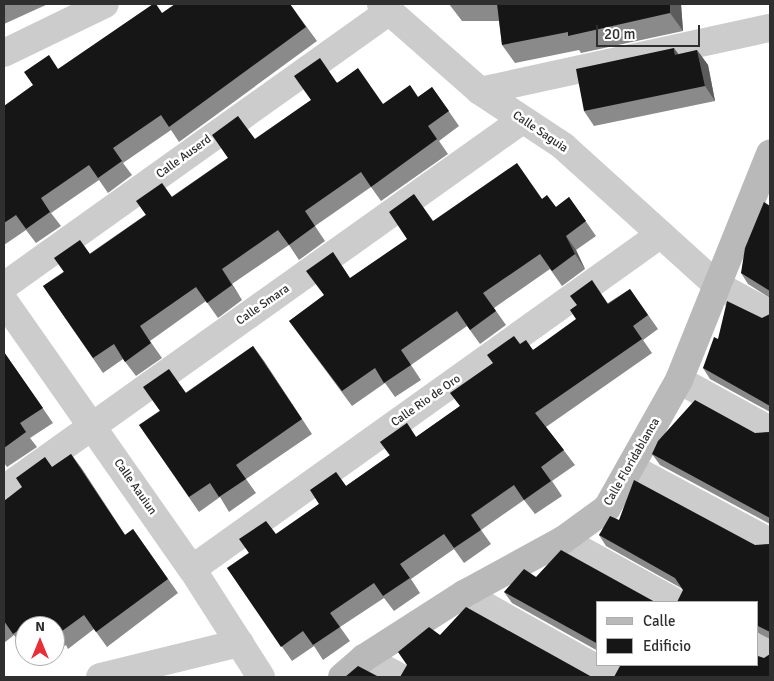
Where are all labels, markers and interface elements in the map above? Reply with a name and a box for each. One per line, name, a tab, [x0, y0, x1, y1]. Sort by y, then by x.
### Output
scale bar	[599, 15, 703, 47]
text: 20 m	[604, 25, 635, 43]
street label: Calle Saguia	[510, 108, 570, 156]
street label: Calle Auserd	[154, 132, 214, 182]
street label: Calle Smara	[234, 281, 292, 329]
street label: Calle Rio de Oro	[389, 372, 463, 430]
street label: Calle Floridablanca	[601, 415, 663, 509]
street label: Calle Aauiun	[110, 456, 160, 518]
legend	[596, 601, 759, 666]
text: Calle	[643, 612, 676, 630]
north arrow	[15, 616, 65, 666]
text: N	[35, 618, 45, 635]
text: Edificio	[643, 637, 691, 655]

